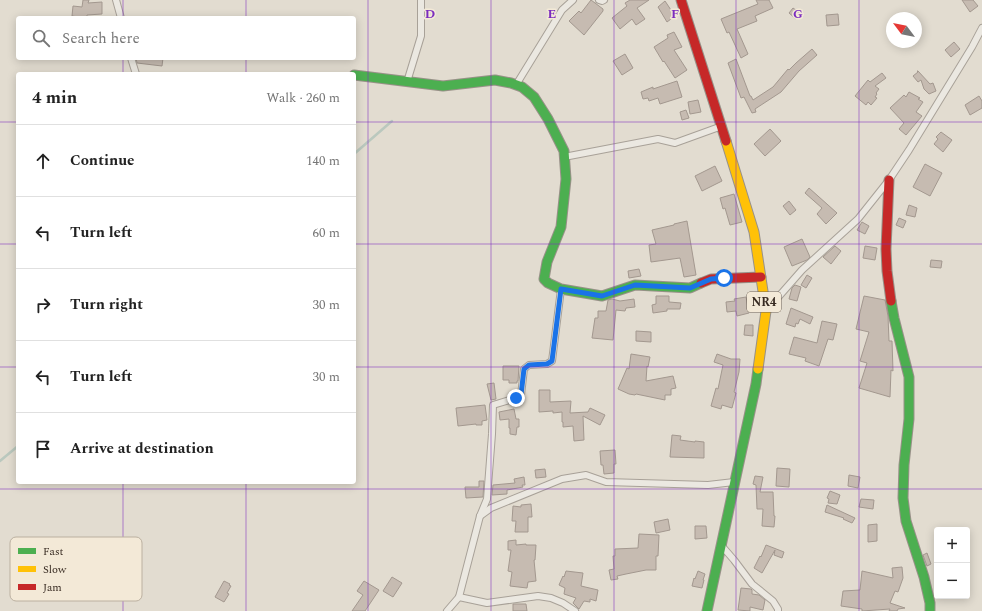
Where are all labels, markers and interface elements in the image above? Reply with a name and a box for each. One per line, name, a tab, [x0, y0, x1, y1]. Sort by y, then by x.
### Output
text: D	[425, 4, 435, 24]
text: E	[548, 4, 557, 24]
text: F	[671, 4, 679, 24]
text: G	[793, 4, 803, 24]
north arrow	[886, 12, 922, 48]
search box	[16, 16, 356, 60]
icon: search	[30, 27, 52, 49]
text: Search here	[62, 27, 140, 50]
text: 4 min	[32, 85, 77, 111]
text: Walk · 260 m	[266, 88, 340, 108]
text: Continue	[70, 149, 135, 172]
icon: ahead	[32, 150, 54, 172]
text: 140 m	[306, 151, 340, 171]
text: Turn left	[70, 221, 132, 244]
icon: left	[32, 222, 54, 244]
text: 60 m	[313, 223, 340, 243]
route start	[715, 269, 733, 287]
road number: NR4	[747, 292, 781, 312]
text: Turn right	[70, 293, 143, 316]
icon: right	[32, 294, 54, 316]
text: 30 m	[313, 295, 340, 315]
text: Turn left	[70, 365, 132, 388]
icon: left	[32, 366, 54, 388]
text: 30 m	[313, 367, 340, 387]
route end	[507, 389, 525, 407]
text: Arrive at destination	[70, 437, 214, 460]
icon: arrive	[32, 438, 54, 460]
map controls	[934, 527, 970, 599]
button: +	[934, 527, 970, 563]
legend	[10, 537, 142, 601]
text: Fast	[43, 543, 64, 560]
text: Slow	[43, 561, 67, 578]
button: −	[934, 563, 970, 599]
text: Jam	[43, 579, 62, 596]

